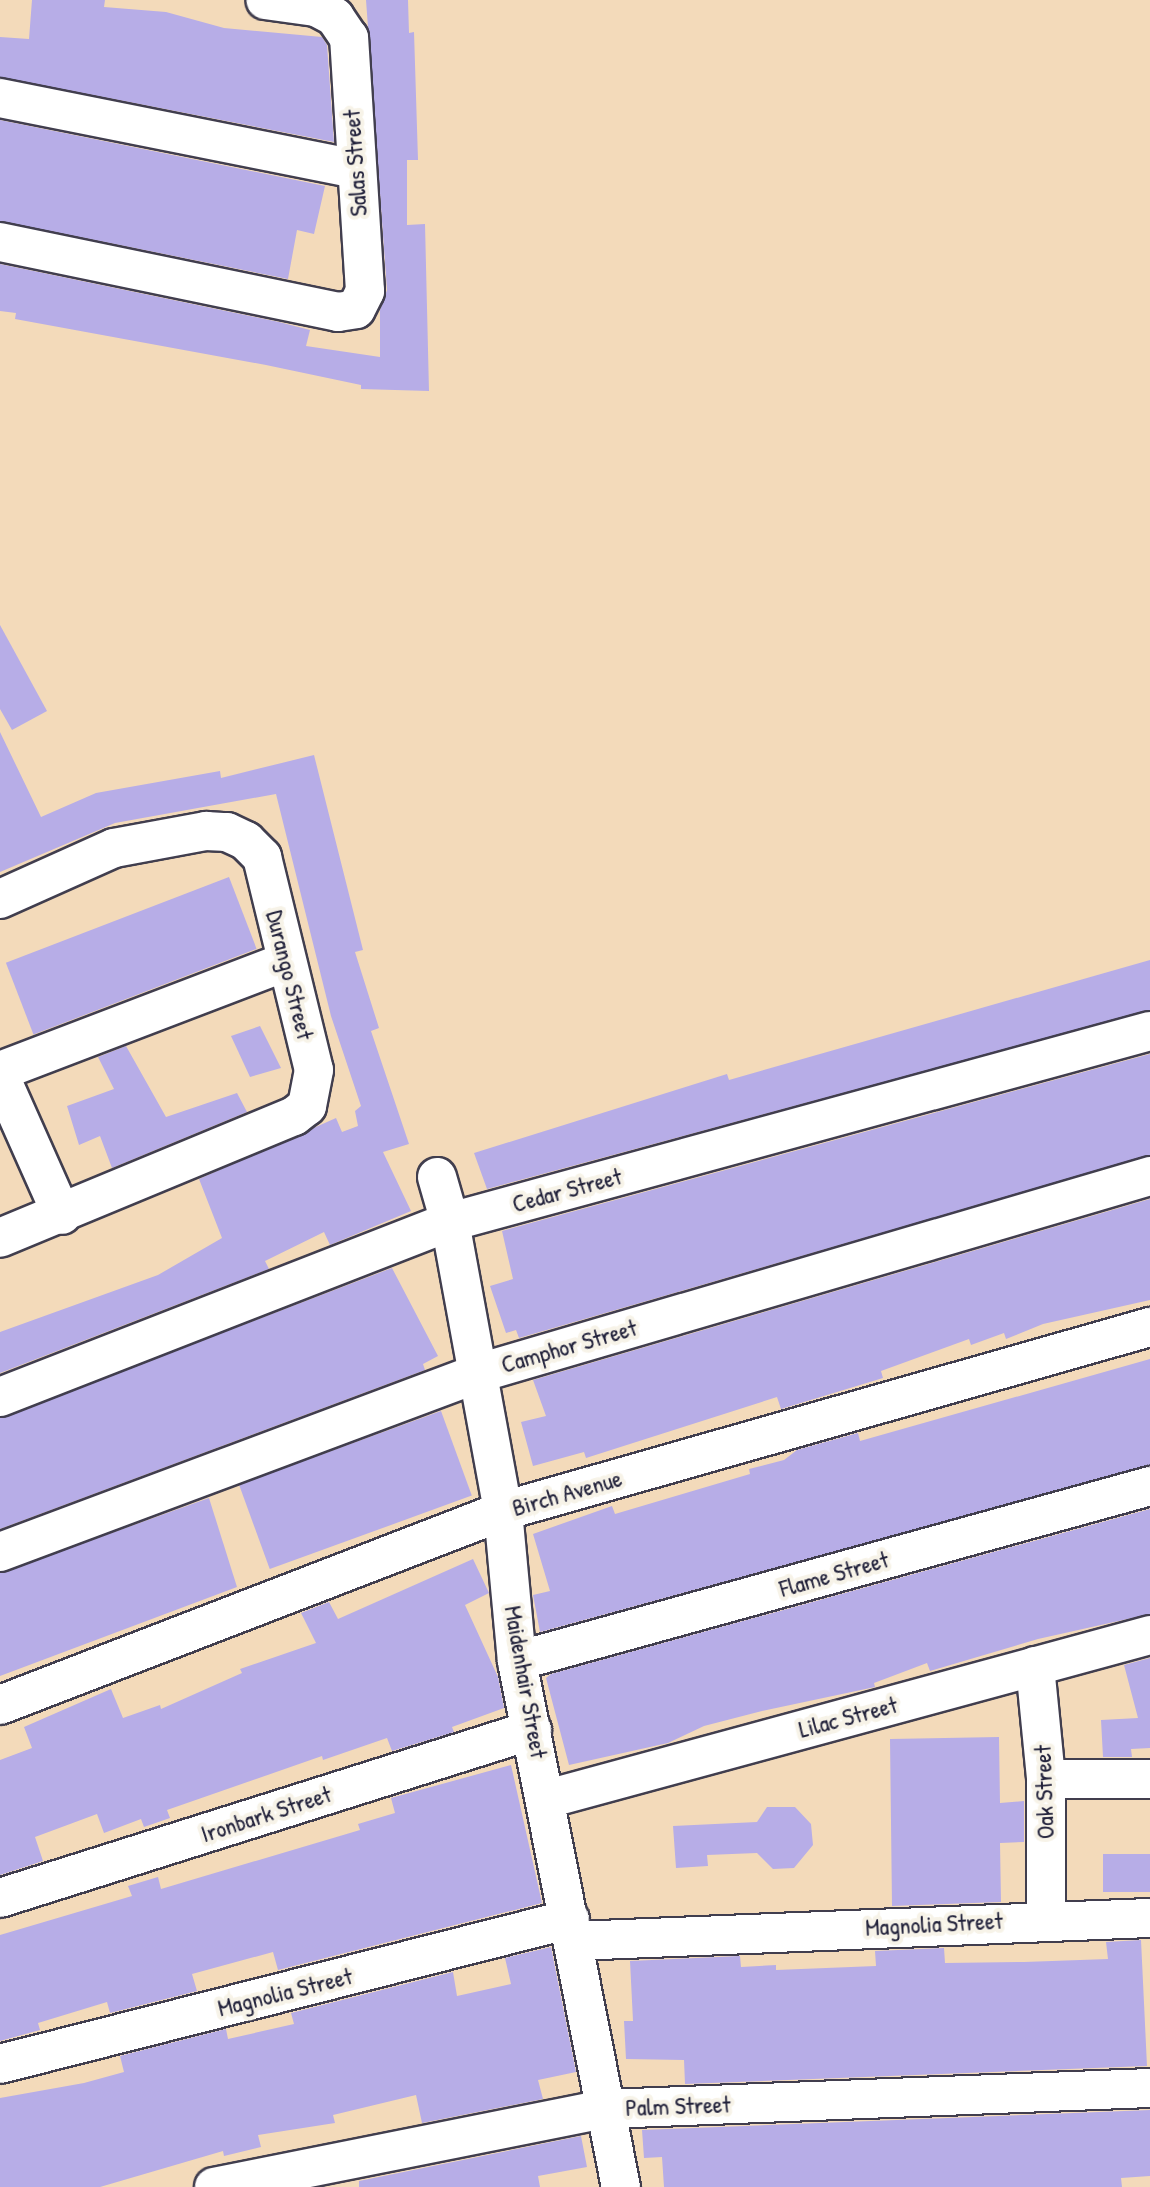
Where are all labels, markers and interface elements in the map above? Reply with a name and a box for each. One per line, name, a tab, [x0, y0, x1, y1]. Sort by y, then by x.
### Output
street label: Salas Street	[337, 109, 373, 217]
street label: Durango Street	[260, 907, 320, 1043]
street label: Cedar Street	[509, 1162, 625, 1218]
street label: Camphor Street	[498, 1313, 640, 1379]
street label: Birch Avenue	[509, 1464, 625, 1522]
street label: Flame Street	[776, 1545, 892, 1603]
street label: Maidenhair Street	[498, 1604, 554, 1760]
street label: Lilac Street	[796, 1690, 900, 1744]
street label: Oak Street	[1028, 1744, 1060, 1840]
street label: Ironbark Street	[197, 1779, 335, 1849]
street label: Magnolia Street	[865, 1906, 1003, 1942]
street label: Magnolia Street	[215, 1961, 355, 2023]
street label: Palm Street	[625, 2090, 731, 2122]

